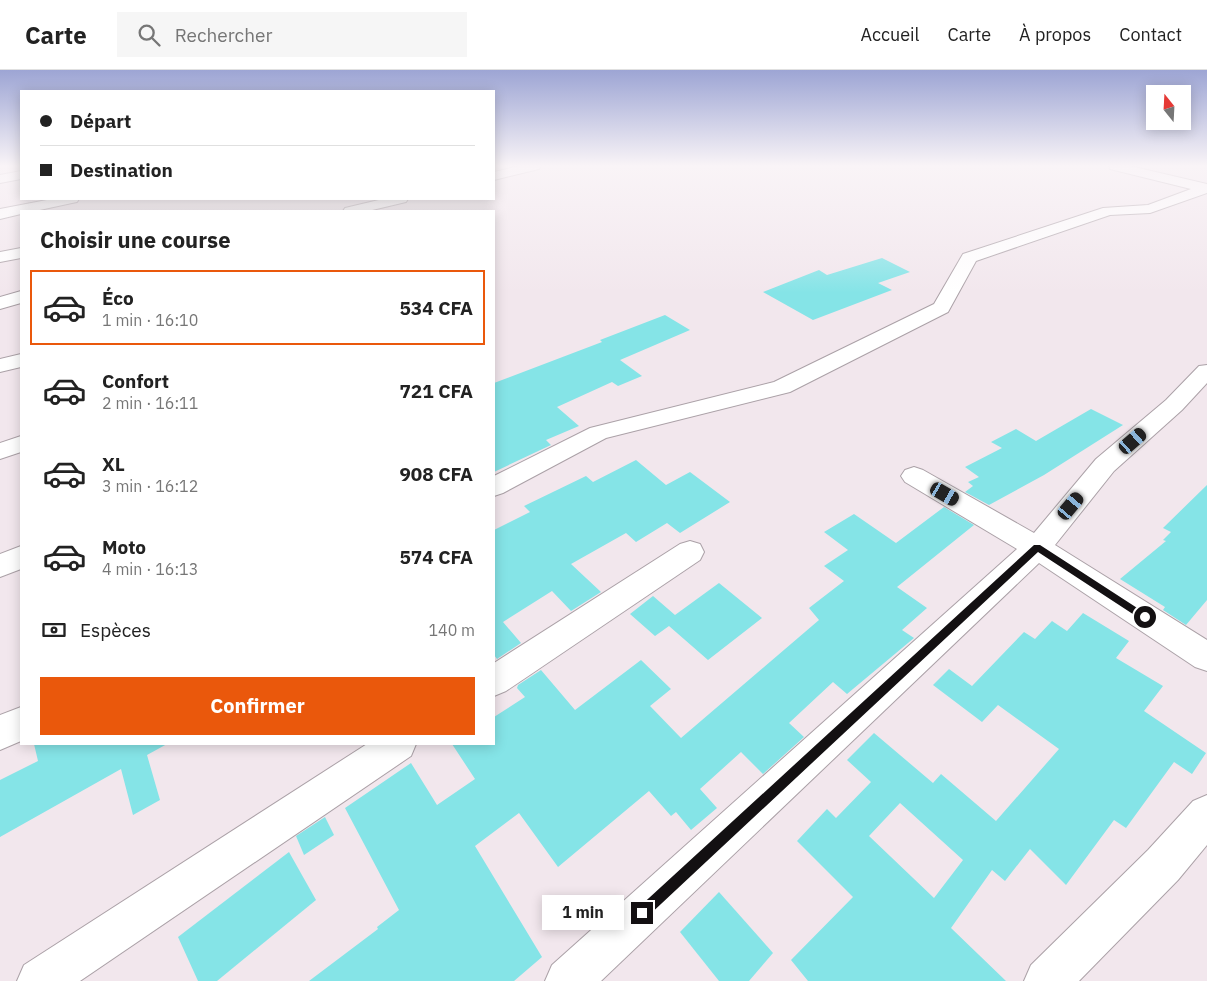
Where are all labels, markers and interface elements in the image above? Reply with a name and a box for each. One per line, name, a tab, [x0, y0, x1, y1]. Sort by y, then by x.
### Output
search box	[117, 12, 467, 57]
text: Carte	[25, 19, 87, 51]
icon: search	[135, 21, 163, 49]
text: Rechercher	[175, 23, 272, 47]
text: Accueil	[860, 23, 919, 46]
text: Carte	[947, 23, 991, 46]
text: À propos	[1019, 23, 1091, 46]
text: Contact	[1119, 23, 1182, 46]
north arrow	[1146, 85, 1191, 130]
map controls	[1146, 85, 1191, 130]
text: Départ	[70, 109, 131, 133]
text: Destination	[70, 158, 173, 182]
text: Choisir une course	[40, 225, 231, 254]
icon: car	[42, 285, 87, 330]
text: Éco	[102, 286, 134, 310]
text: 534 CFA	[399, 296, 473, 320]
text: 1 min · 16:10	[102, 310, 198, 330]
icon: car	[42, 368, 87, 413]
text: Confort	[102, 369, 169, 393]
text: 721 CFA	[399, 379, 473, 403]
text: 2 min · 16:11	[102, 393, 198, 413]
car	[1116, 425, 1149, 457]
icon: car	[42, 451, 87, 496]
text: XL	[102, 452, 125, 476]
text: 908 CFA	[399, 462, 473, 486]
text: 3 min · 16:12	[102, 476, 198, 496]
car	[928, 480, 961, 508]
car	[1055, 490, 1086, 522]
icon: car	[42, 534, 87, 579]
text: Moto	[102, 535, 146, 559]
text: 574 CFA	[399, 545, 473, 569]
text: 4 min · 16:13	[102, 559, 198, 579]
route start	[1134, 606, 1156, 628]
icon: cash	[40, 616, 68, 644]
text: Espèces	[80, 618, 151, 642]
text: 140 m	[428, 620, 475, 640]
button: Confirmer	[40, 677, 475, 735]
callout: 1 min	[542, 896, 624, 930]
text: 1 min	[562, 902, 604, 922]
route end	[631, 902, 653, 924]

